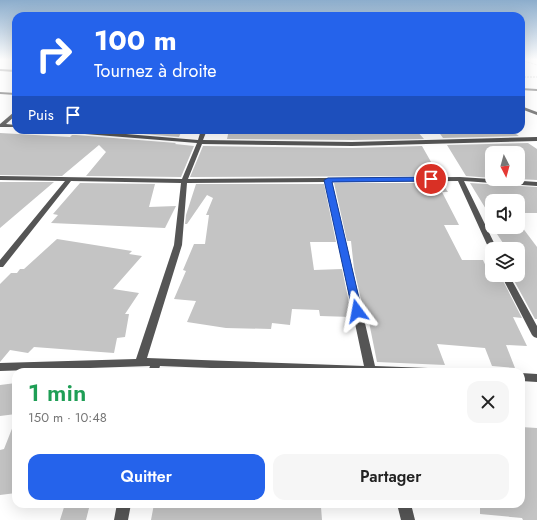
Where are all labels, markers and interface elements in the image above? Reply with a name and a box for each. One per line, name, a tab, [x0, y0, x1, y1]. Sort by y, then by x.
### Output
text: 100 m	[94, 20, 177, 61]
icon: right	[28, 28, 80, 80]
text: Tournez à droite	[94, 58, 217, 84]
text: Puis	[28, 104, 54, 126]
icon: arrive	[62, 104, 84, 126]
north arrow	[485, 146, 525, 186]
map controls	[485, 146, 525, 282]
pin	[414, 162, 448, 196]
icon: arrive	[420, 168, 442, 190]
button: sound	[485, 194, 525, 234]
button: layers	[485, 242, 525, 282]
position arrow	[336, 290, 378, 332]
text: 1 min	[28, 375, 86, 410]
button: close	[467, 381, 509, 423]
text: 150 m · 10:48	[28, 408, 107, 427]
button: Quitter	[28, 454, 265, 500]
button: Partager	[273, 454, 509, 500]

